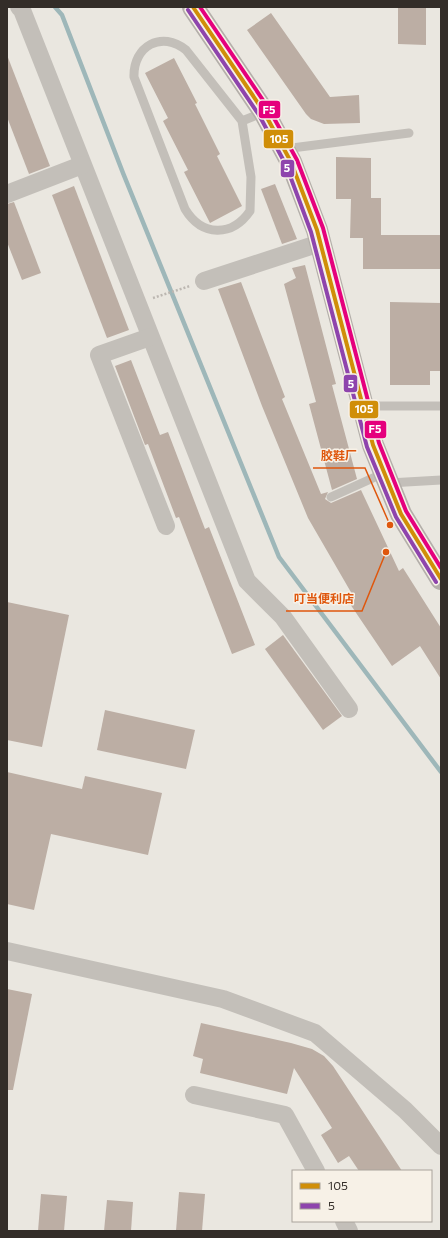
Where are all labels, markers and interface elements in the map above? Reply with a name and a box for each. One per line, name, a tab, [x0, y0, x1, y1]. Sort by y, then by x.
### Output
line badge: F5	[258, 100, 281, 119]
text: F5	[263, 103, 275, 116]
line badge: 105	[263, 129, 294, 149]
text: 105	[270, 132, 288, 145]
line badge: 5	[280, 159, 295, 178]
text: 5	[284, 161, 290, 174]
line badge: 5	[343, 374, 358, 393]
text: 5	[348, 377, 354, 390]
line badge: 105	[349, 400, 379, 419]
text: 105	[355, 402, 373, 415]
line badge: F5	[364, 420, 387, 439]
text: F5	[369, 422, 381, 435]
callout: 胶鞋厂	[313, 444, 365, 468]
text: 胶鞋厂	[321, 448, 357, 462]
callout: 叮当便利店	[286, 587, 362, 611]
text: 叮当便利店	[294, 591, 354, 605]
legend	[292, 1170, 432, 1222]
text: 105	[328, 1178, 348, 1192]
text: 5	[328, 1198, 335, 1212]

